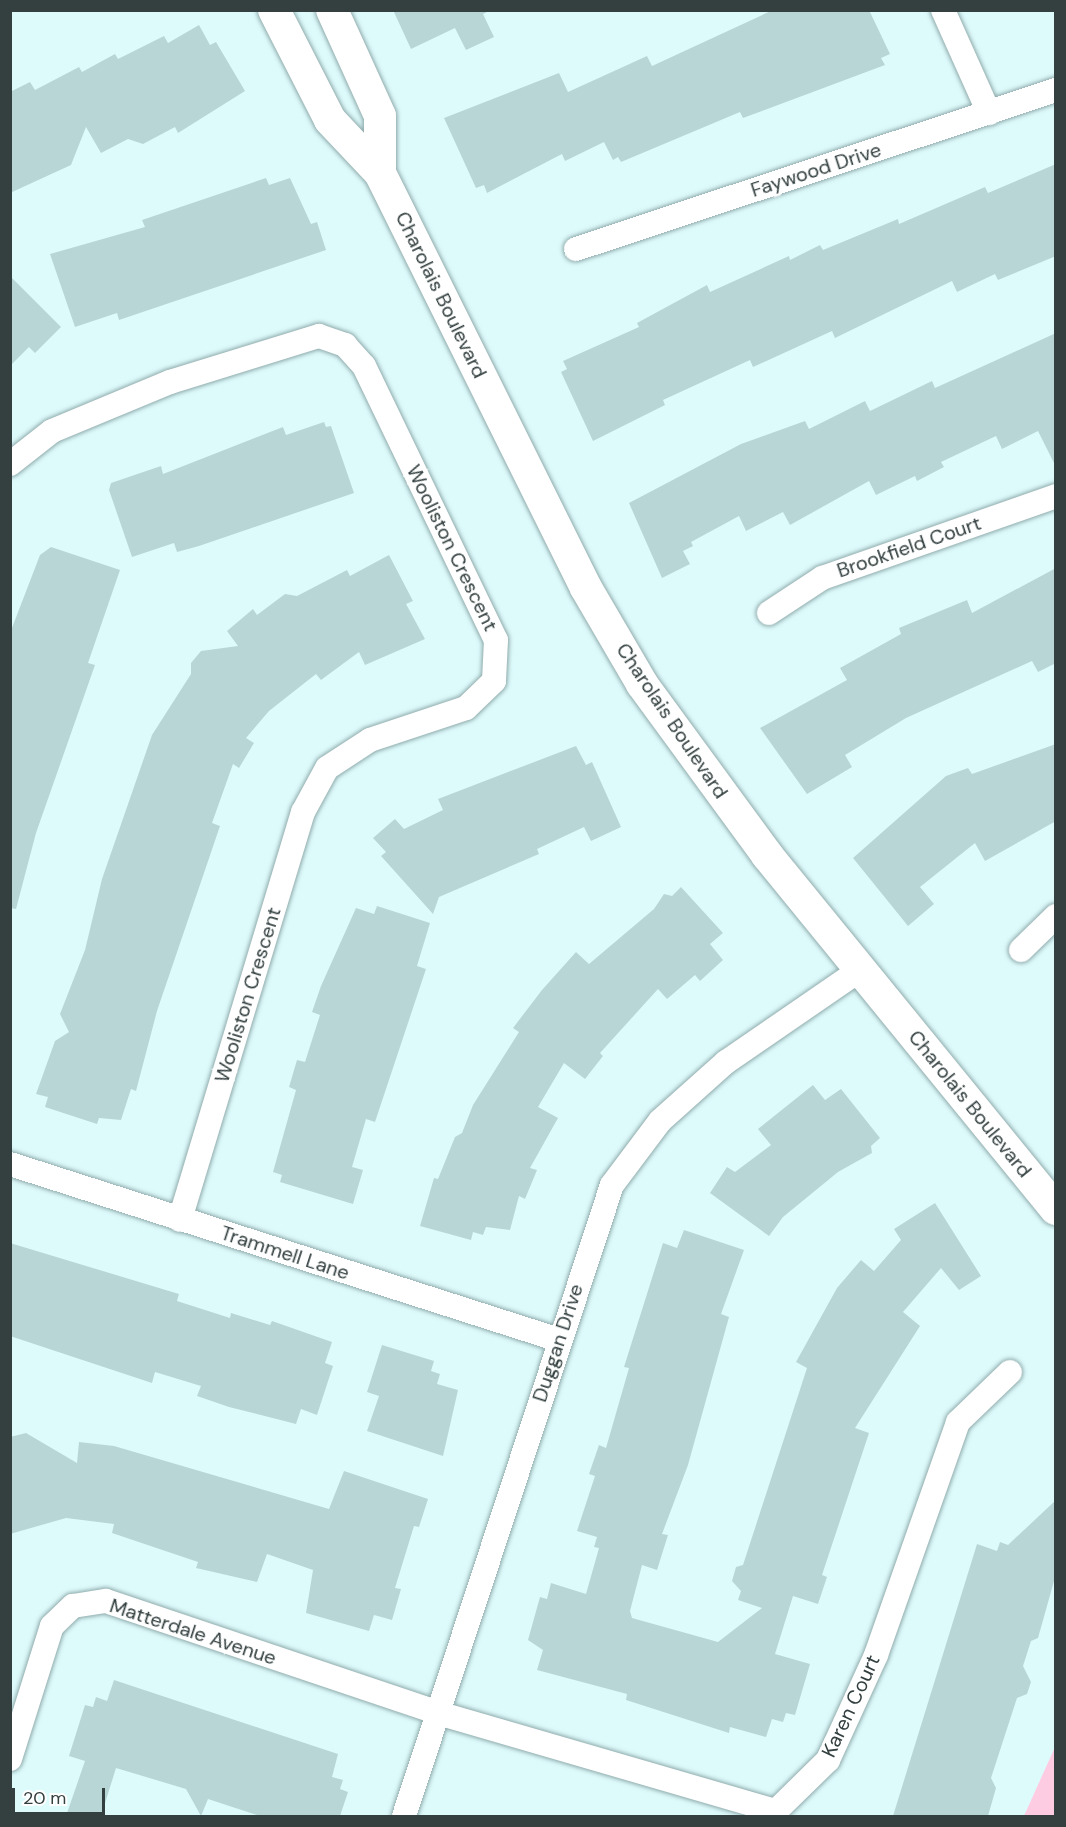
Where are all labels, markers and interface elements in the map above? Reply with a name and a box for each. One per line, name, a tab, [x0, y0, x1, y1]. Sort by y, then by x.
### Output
street label: Faywood Drive	[748, 138, 884, 202]
street label: Charolais Boulevard	[390, 208, 492, 382]
street label: Wooliston Crescent	[401, 461, 503, 635]
street label: Brookfield Court	[834, 511, 984, 583]
street label: Charolais Boulevard	[611, 639, 733, 803]
street label: Wooliston Crescent	[210, 904, 286, 1086]
street label: Charolais Boulevard	[903, 1026, 1037, 1182]
street label: Trammell Lane	[218, 1221, 352, 1285]
street label: Duggan Drive	[528, 1281, 588, 1405]
street label: Matterdale Avenue	[107, 1594, 279, 1670]
street label: Karen Court	[817, 1651, 885, 1761]
scale bar	[15, 1776, 108, 1814]
text: 20 m	[23, 1786, 66, 1810]

